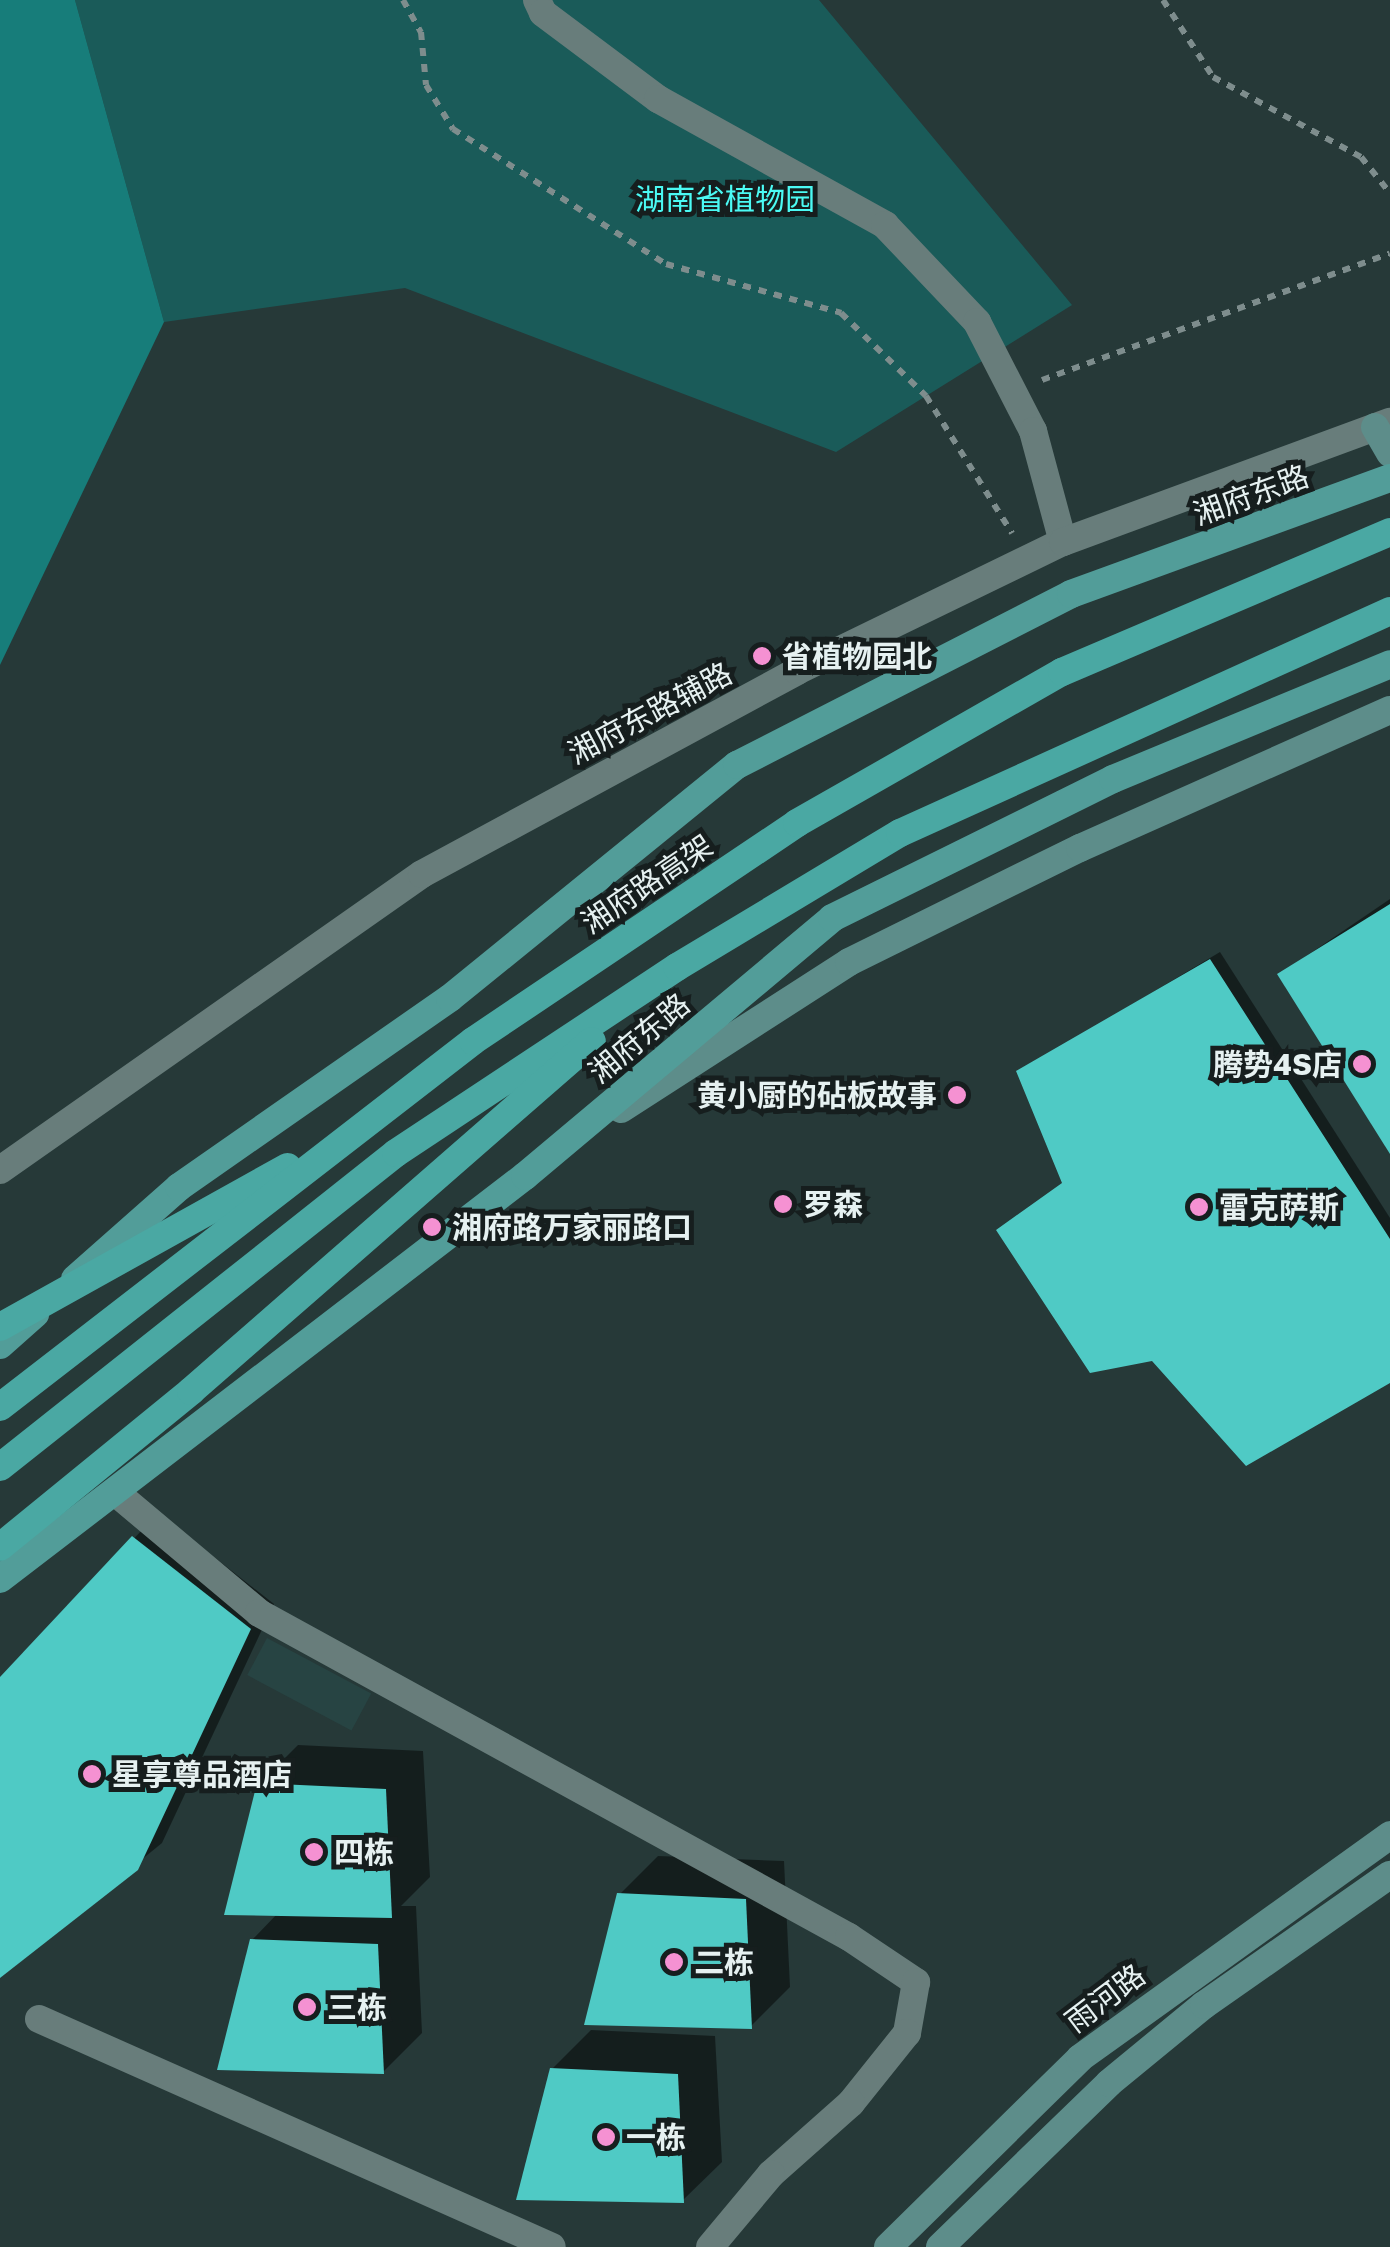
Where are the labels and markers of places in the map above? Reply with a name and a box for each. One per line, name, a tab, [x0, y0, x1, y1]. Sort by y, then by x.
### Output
place label: 省植物园北	[782, 638, 932, 674]
marker: 省植物园北	[751, 645, 773, 667]
place label: 腾势4S店	[1213, 1046, 1342, 1082]
marker: 腾势4S店	[1351, 1053, 1373, 1075]
place label: 黄小厨的砧板故事	[697, 1077, 937, 1113]
marker: 黄小厨的砧板故事	[946, 1084, 968, 1106]
place label: 罗森	[803, 1186, 863, 1222]
place label: 雷克萨斯	[1219, 1189, 1339, 1225]
marker: 罗森	[772, 1193, 794, 1215]
marker: 雷克萨斯	[1188, 1196, 1210, 1218]
place label: 湘府路万家丽路口	[452, 1209, 692, 1245]
marker: 湘府路万家丽路口	[421, 1216, 443, 1238]
place label: 星享尊品酒店	[112, 1756, 292, 1792]
marker: 星享尊品酒店	[81, 1763, 103, 1785]
place label: 四栋	[334, 1834, 394, 1870]
marker: 四栋	[303, 1841, 325, 1863]
place label: 二栋	[694, 1944, 754, 1980]
marker: 二栋	[663, 1951, 685, 1973]
place label: 三栋	[327, 1989, 387, 2025]
marker: 三栋	[296, 1996, 318, 2018]
place label: 一栋	[626, 2119, 686, 2155]
marker: 一栋	[595, 2126, 617, 2148]

